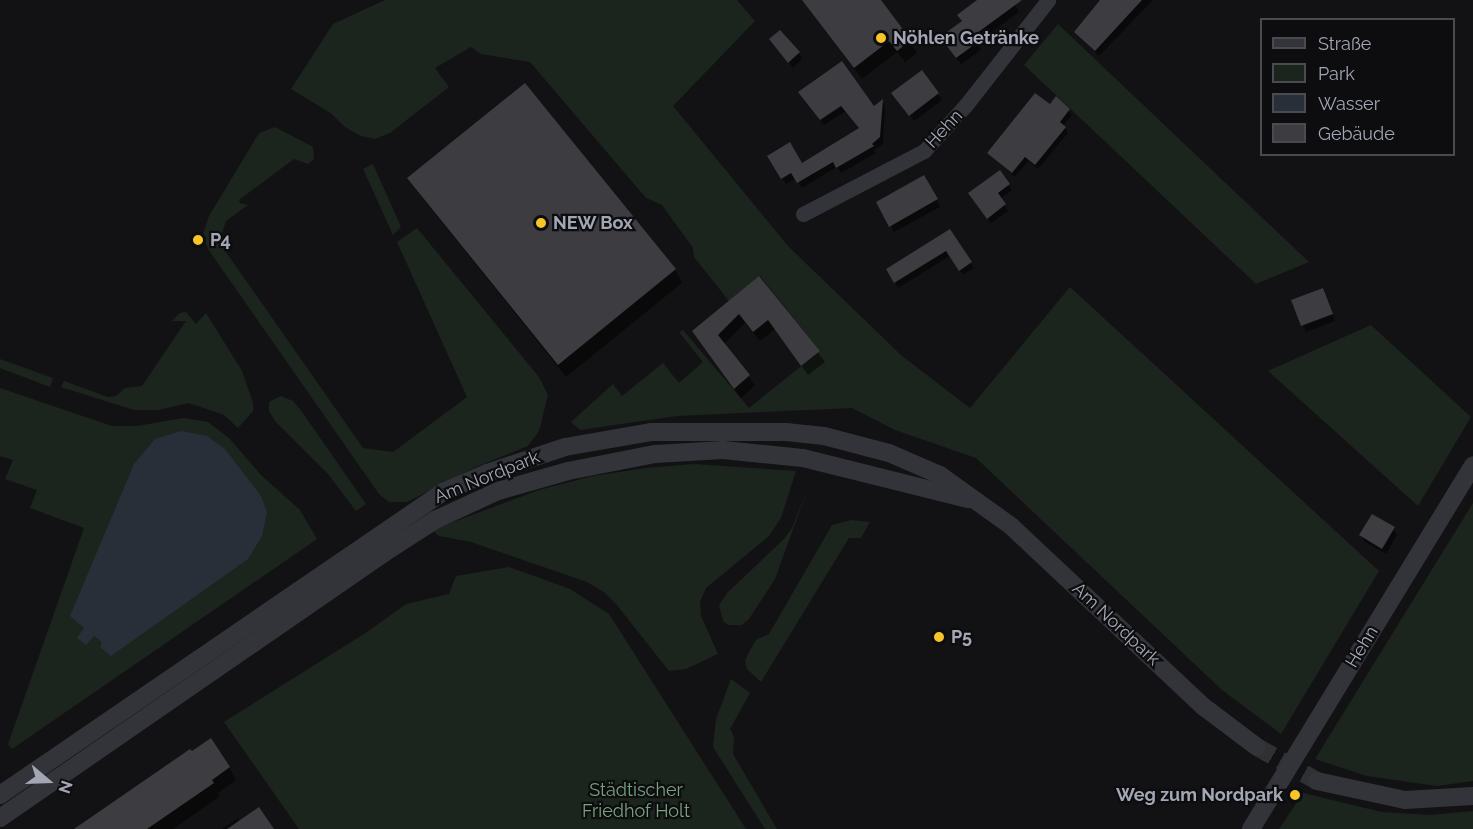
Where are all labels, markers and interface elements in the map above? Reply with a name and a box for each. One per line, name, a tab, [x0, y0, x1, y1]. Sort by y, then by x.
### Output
legend	[1260, 18, 1455, 156]
place label: Nöhlen Getränke	[893, 27, 1039, 49]
marker: Nöhlen Getränke	[874, 31, 888, 45]
text: Straße	[1318, 33, 1371, 54]
text: Park	[1318, 63, 1355, 84]
text: Wasser	[1318, 93, 1380, 114]
street label: Hehn	[921, 105, 967, 153]
text: Gebäude	[1318, 123, 1395, 144]
place label: NEW Box	[553, 212, 633, 234]
marker: NEW Box	[534, 216, 548, 230]
place label: P4	[210, 229, 231, 251]
marker: P4	[191, 233, 205, 247]
street label: Am Nordpark	[431, 446, 543, 508]
street label: Am Nordpark	[1068, 578, 1164, 670]
street label: Hehn	[1341, 622, 1383, 672]
place label: P5	[951, 626, 972, 648]
marker: P5	[932, 630, 946, 644]
north arrow	[18, 751, 78, 811]
text: N	[55, 778, 76, 796]
park label: Städtischer Friedhof Holt	[582, 780, 690, 822]
place label: Weg zum Nordpark	[1116, 784, 1283, 806]
marker: Weg zum Nordpark	[1288, 788, 1302, 802]

